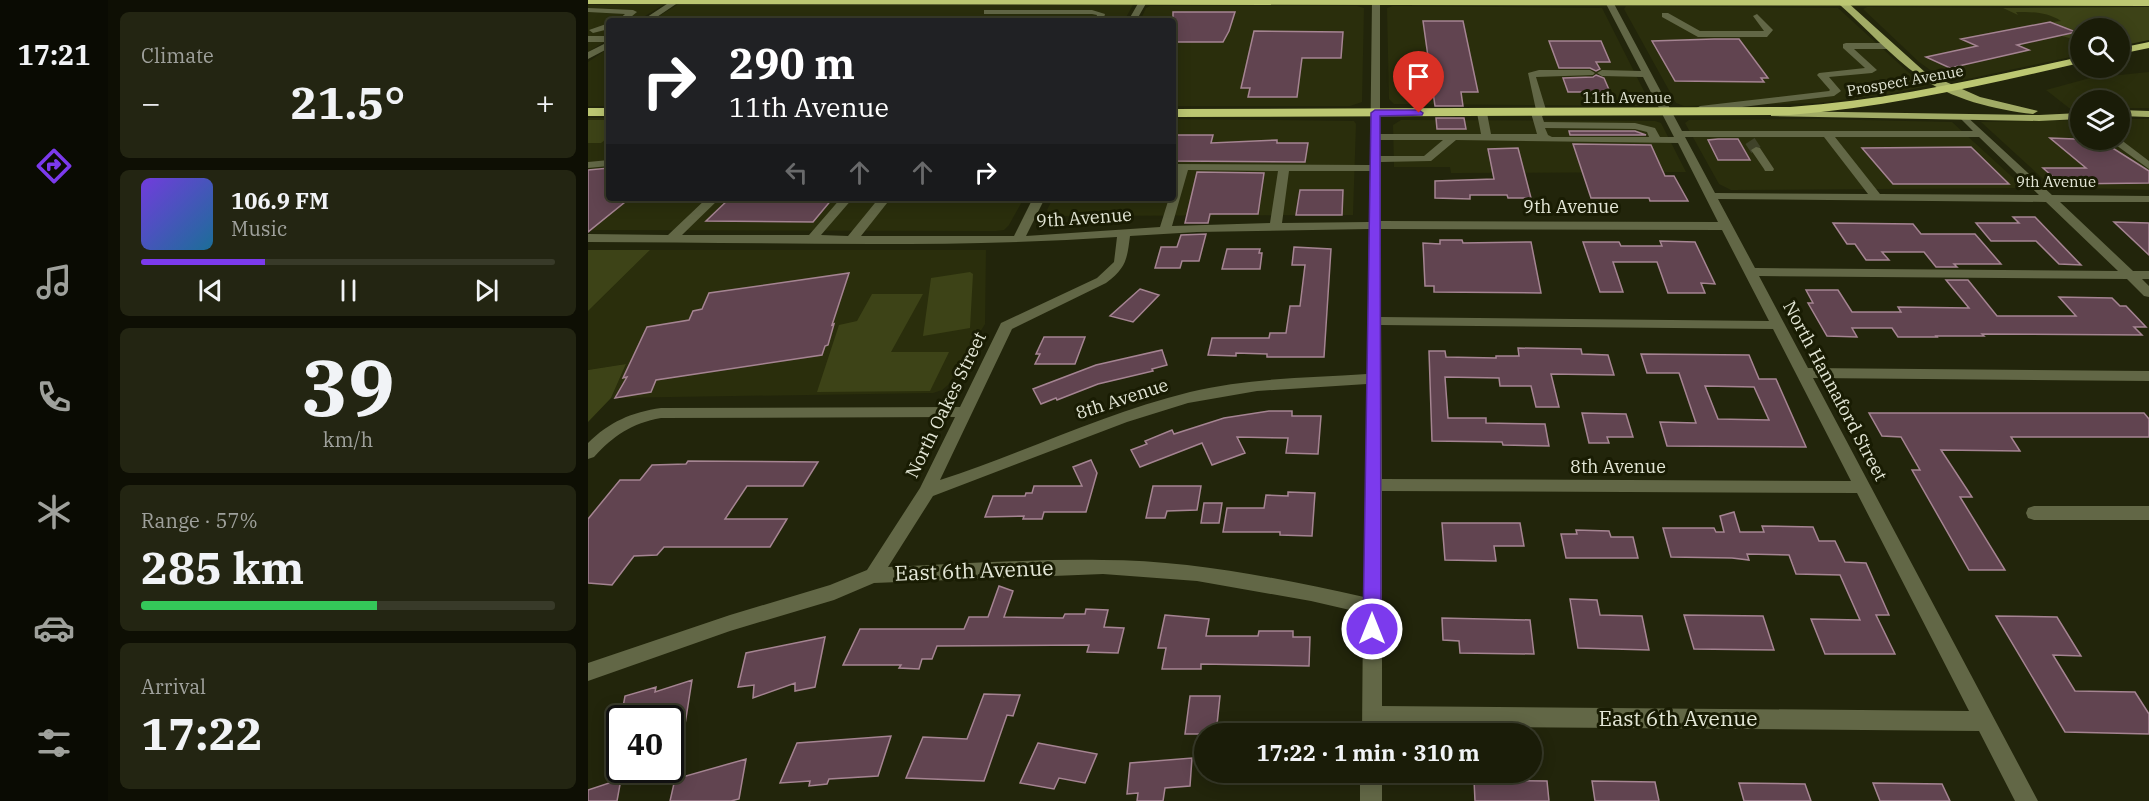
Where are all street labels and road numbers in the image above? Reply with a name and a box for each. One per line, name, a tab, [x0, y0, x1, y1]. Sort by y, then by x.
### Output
street label: Prospect Avenue	[1845, 61, 1965, 100]
street label: 11th Avenue	[1583, 88, 1671, 107]
street label: 9th Avenue	[2016, 172, 2096, 191]
street label: 9th Avenue	[1523, 195, 1619, 218]
street label: 9th Avenue	[1035, 203, 1133, 232]
street label: North Hannaford Street	[1778, 297, 1893, 485]
street label: North Oakes Street	[900, 328, 991, 482]
street label: 8th Avenue	[1073, 373, 1171, 424]
street label: 8th Avenue	[1570, 455, 1666, 478]
street label: East 6th Avenue	[894, 553, 1054, 587]
street label: East 6th Avenue	[1598, 704, 1758, 732]

